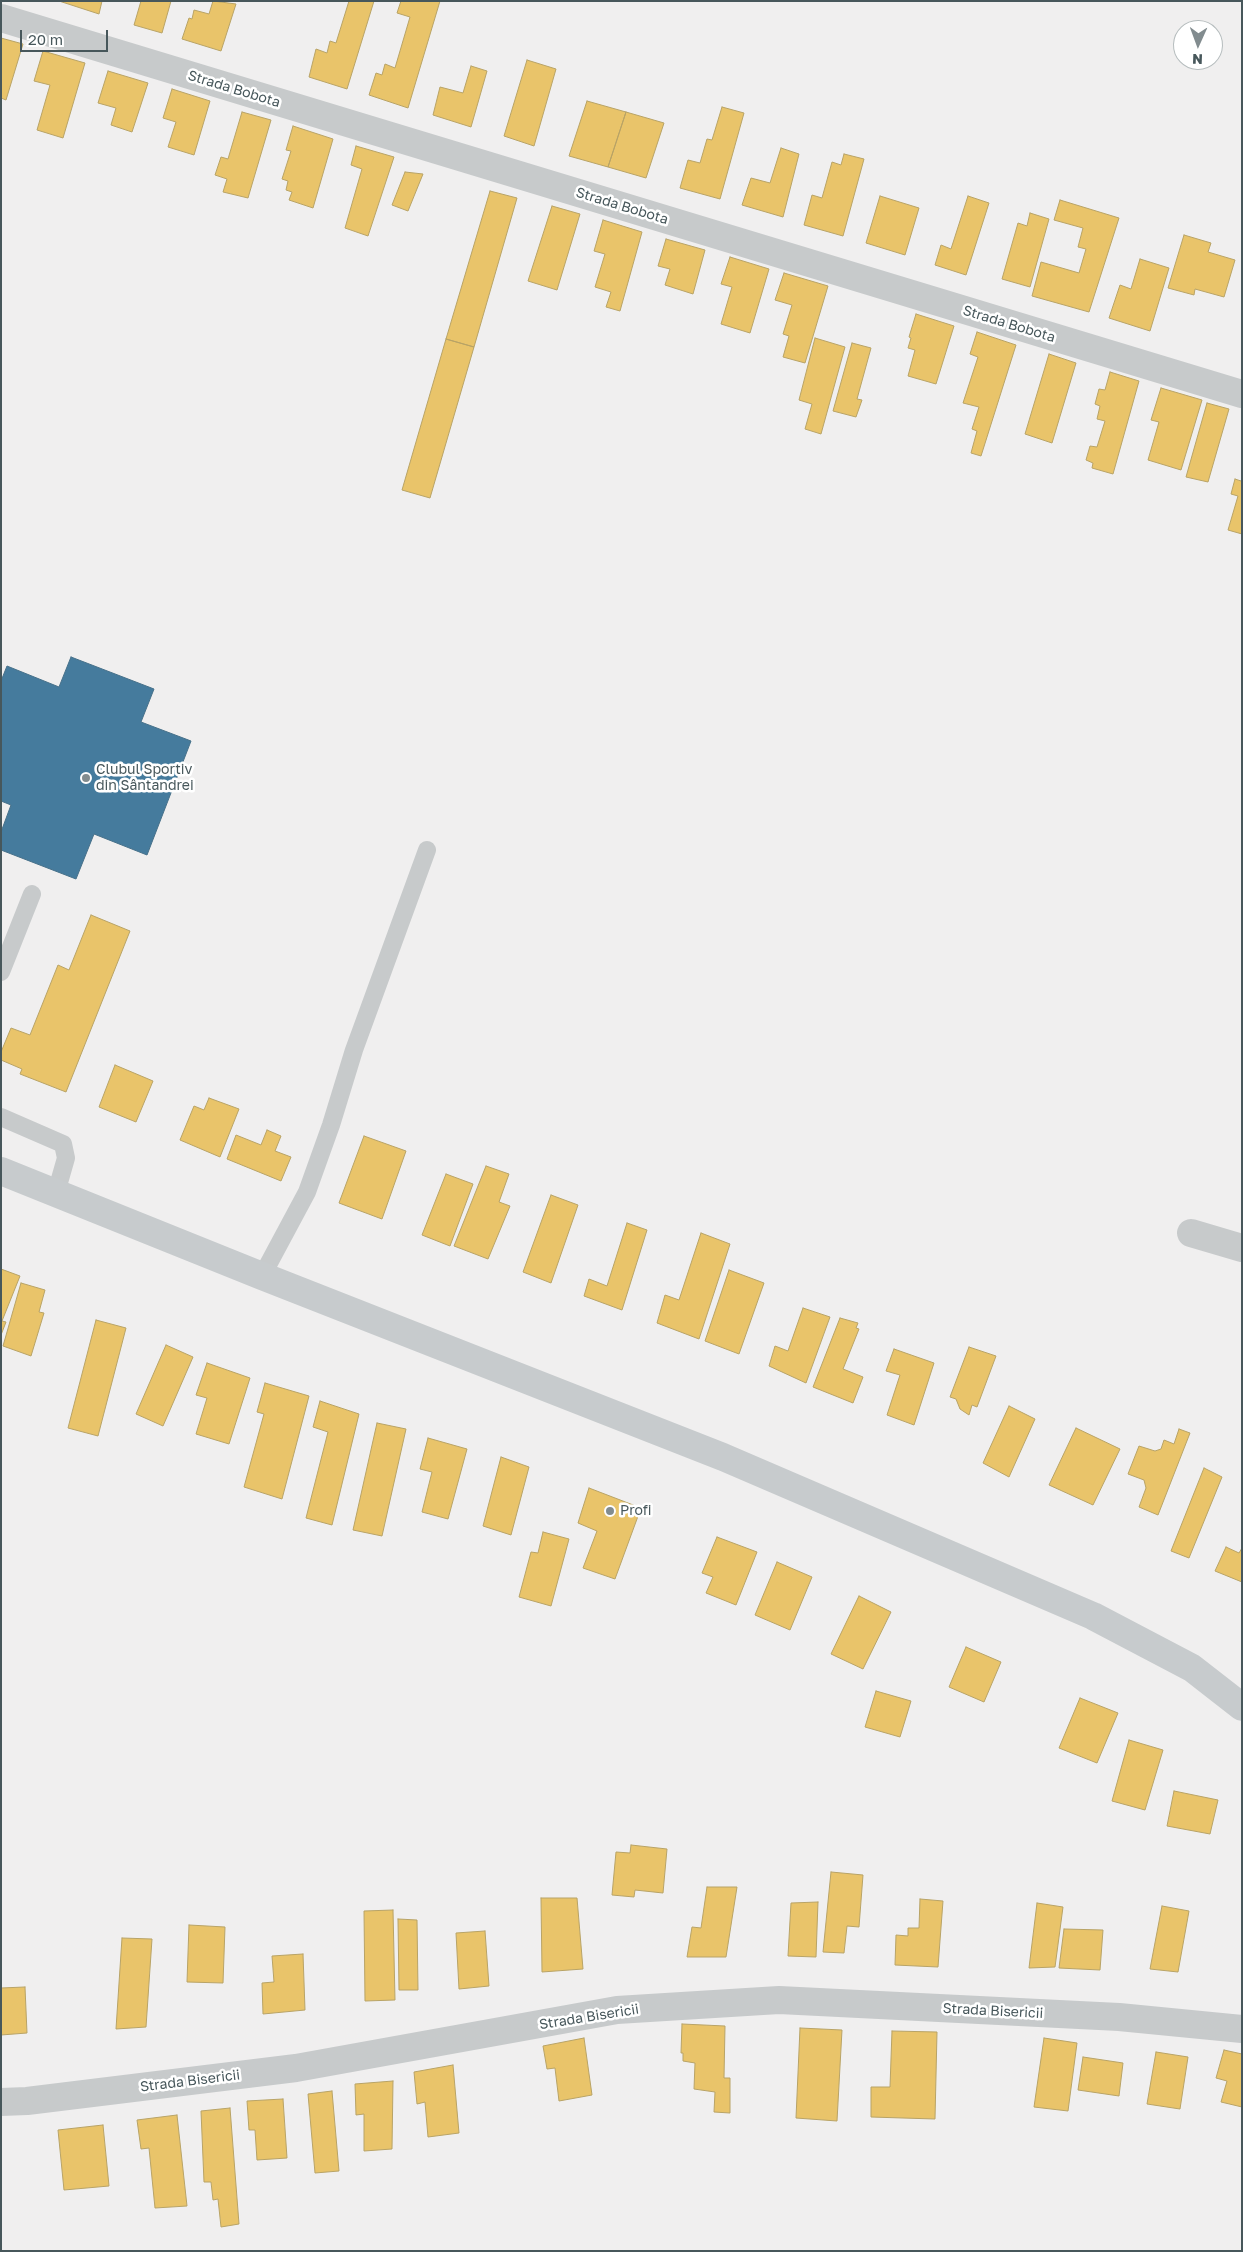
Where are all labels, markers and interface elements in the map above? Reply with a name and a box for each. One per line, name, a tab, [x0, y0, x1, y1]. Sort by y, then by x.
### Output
scale bar	[22, 20, 110, 52]
north arrow	[1173, 20, 1223, 70]
text: 20 m	[28, 30, 63, 48]
text: N	[1192, 51, 1203, 68]
street label: Strada Bobota	[186, 67, 282, 111]
street label: Strada Bobota	[574, 184, 670, 228]
street label: Strada Bobota	[961, 302, 1057, 346]
place label: Clubul Sportiv din Sântandrei	[96, 762, 194, 794]
marker: Clubul Sportiv din Sântandrei	[80, 772, 92, 784]
place label: Profi	[620, 1503, 652, 1519]
marker: Profi	[604, 1505, 616, 1517]
street label: Strada Bisericii	[942, 2000, 1044, 2022]
street label: Strada Bisericii	[538, 2001, 640, 2033]
street label: Strada Bisericii	[139, 2067, 241, 2095]

